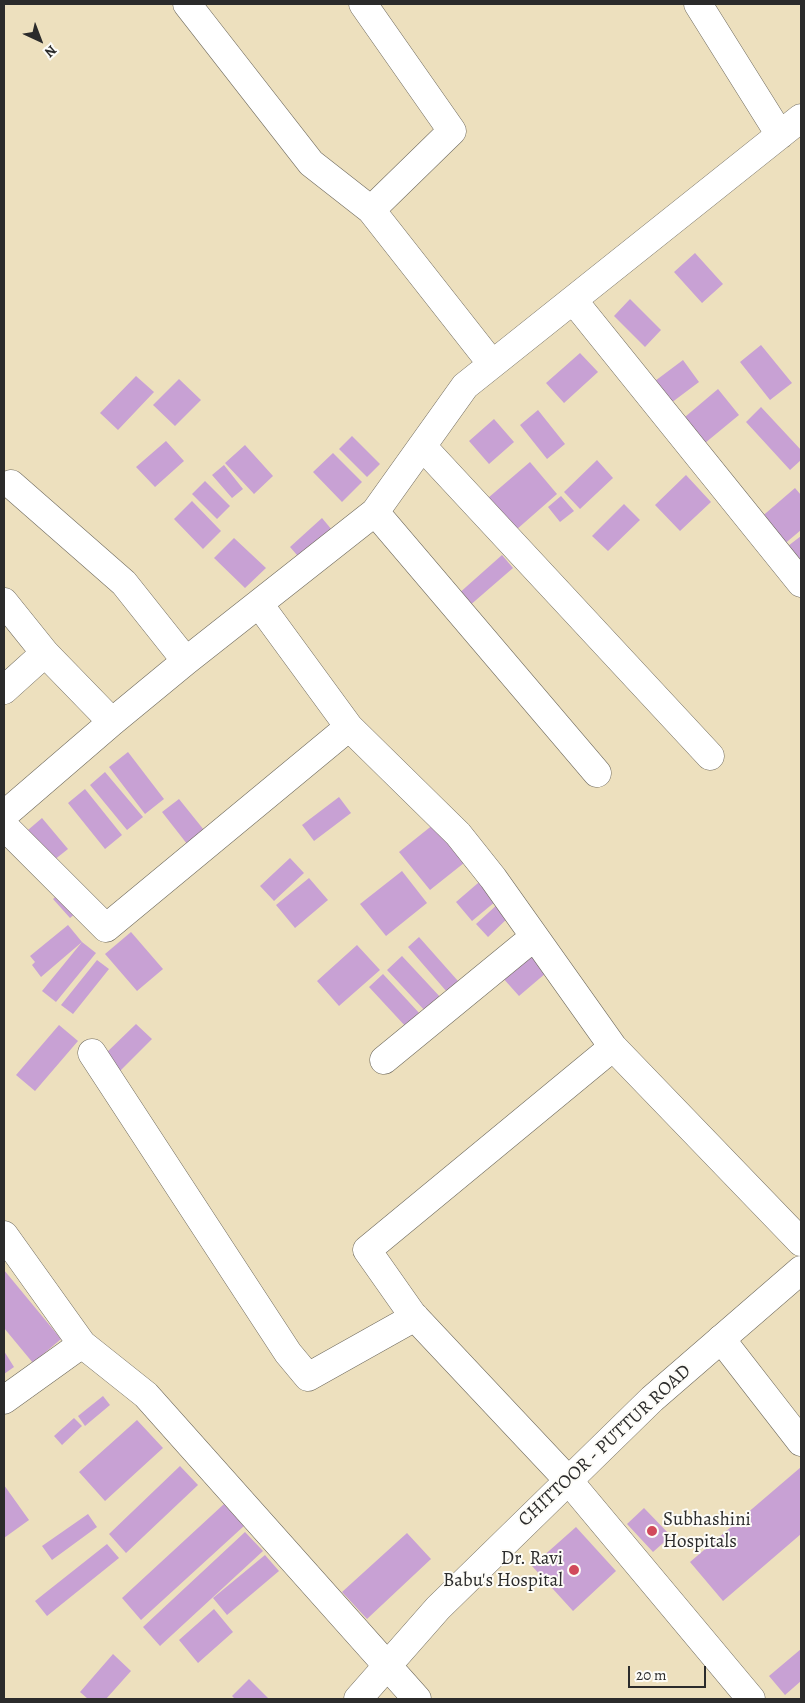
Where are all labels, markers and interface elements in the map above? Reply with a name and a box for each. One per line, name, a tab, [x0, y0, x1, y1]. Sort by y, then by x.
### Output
north arrow	[15, 15, 65, 65]
text: N	[40, 41, 61, 62]
street label: CHITTOOR - PUTTUR ROAD	[514, 1360, 696, 1532]
place label: Subhashini Hospitals	[663, 1509, 751, 1553]
marker: Subhashini Hospitals	[645, 1524, 659, 1538]
place label: Dr. Ravi Babu's Hospital	[443, 1548, 563, 1592]
marker: Dr. Ravi Babu's Hospital	[567, 1563, 581, 1577]
scale bar	[630, 1656, 708, 1688]
text: 20 m	[636, 1665, 667, 1685]

